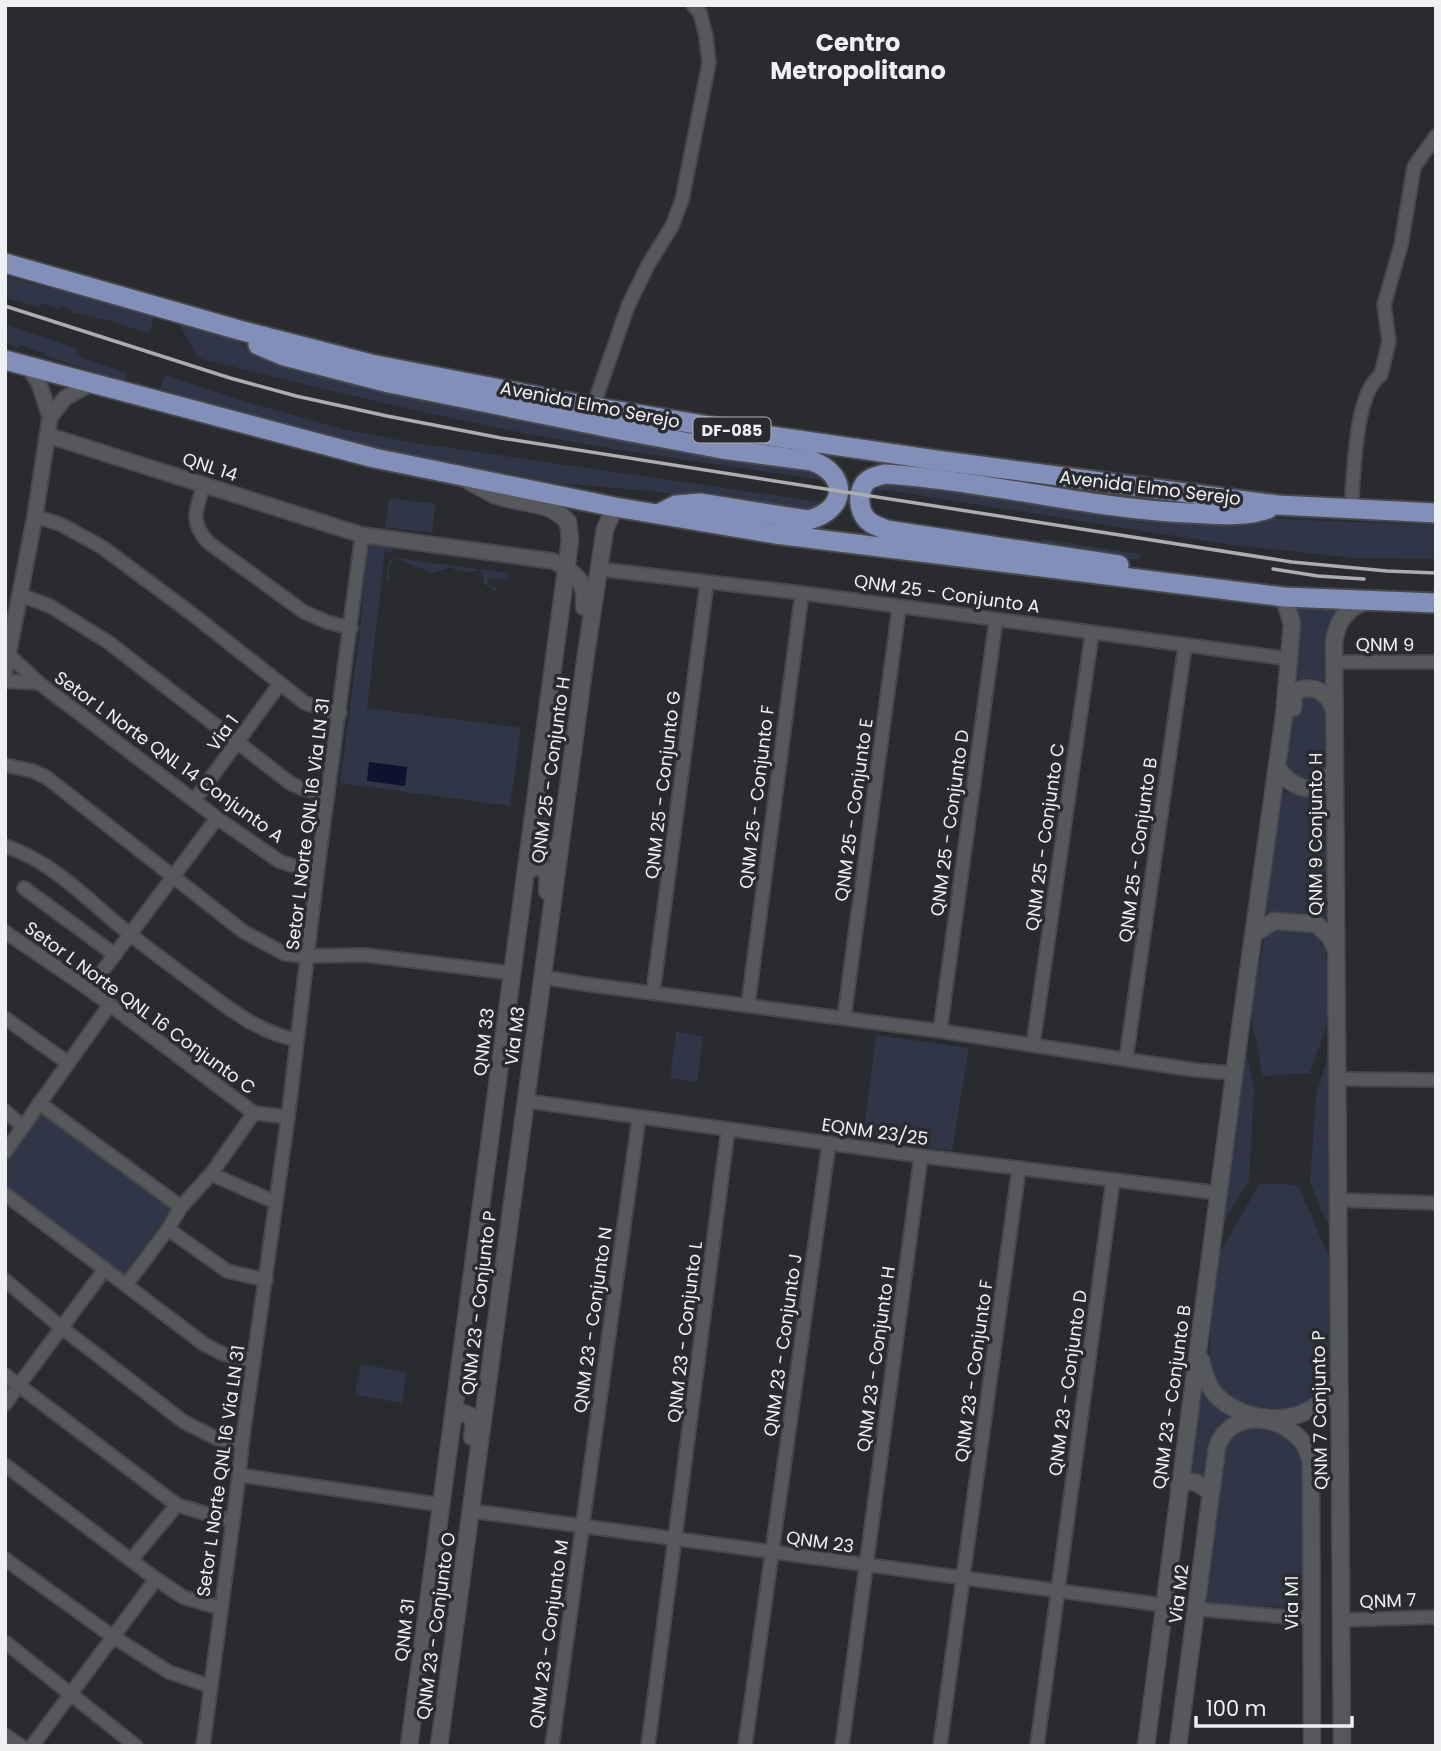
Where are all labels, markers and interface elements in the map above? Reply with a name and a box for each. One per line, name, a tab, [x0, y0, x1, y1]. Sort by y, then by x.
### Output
district label: Centro Metropolitano	[770, 26, 946, 87]
street label: Avenida Elmo Serejo	[498, 375, 682, 434]
road number: DF-085	[694, 418, 770, 442]
street label: QNL 14	[179, 446, 241, 487]
street label: Avenida Elmo Serejo	[1058, 464, 1242, 511]
street label: QNM 25 - Conjunto A	[852, 568, 1042, 619]
street label: QNM 9	[1356, 632, 1414, 657]
street label: Setor L Norte QNL 14 Conjunto A	[49, 665, 289, 848]
street label: QNM 25 - Conjunto H	[525, 675, 576, 865]
street label: QNM 25 - Conjunto G	[639, 689, 686, 881]
street label: Setor L Norte QNL 16 Via LN 31	[280, 696, 335, 951]
street label: QNM 25 - Conjunto F	[733, 704, 780, 890]
street label: Via 1	[201, 709, 244, 756]
street label: QNM 25 - Conjunto E	[828, 717, 879, 903]
street label: QNM 25 - Conjunto D	[924, 728, 975, 918]
street label: QNM 25 - Conjunto C	[1019, 741, 1070, 933]
street label: QNM 9 Conjunto H	[1303, 752, 1328, 916]
street label: QNM 25 - Conjunto B	[1112, 756, 1163, 944]
street label: Setor L Norte QNL 16 Conjunto C	[20, 915, 261, 1100]
street label: Via M3	[498, 1005, 531, 1067]
street label: QNM 33	[467, 1006, 500, 1077]
street label: EQNM 23/25	[820, 1112, 930, 1151]
street label: QNM 23 - Conjunto P	[455, 1209, 502, 1396]
street label: QNM 23 - Conjunto N	[567, 1225, 618, 1415]
street label: QNM 23 - Conjunto L	[661, 1240, 708, 1424]
street label: QNM 23 - Conjunto J	[757, 1252, 808, 1438]
street label: QNM 23 - Conjunto H	[850, 1264, 901, 1453]
street label: QNM 23 - Conjunto F	[948, 1278, 999, 1464]
street label: QNM 23 - Conjunto D	[1042, 1288, 1093, 1478]
street label: QNM 23 - Conjunto B	[1146, 1303, 1197, 1491]
street label: QNM 7 Conjunto P	[1306, 1330, 1333, 1490]
street label: Setor L Norte QNL 16 Via LN 31	[190, 1343, 251, 1598]
street label: QNM 23	[785, 1524, 856, 1559]
street label: QNM 23 - Conjunto O	[410, 1531, 461, 1721]
street label: QNM 23 - Conjunto M	[523, 1538, 574, 1730]
street label: Via M2	[1162, 1563, 1195, 1625]
street label: Via M1	[1279, 1576, 1304, 1630]
street label: QNM 7	[1359, 1587, 1417, 1614]
street label: QNM 31	[388, 1597, 421, 1663]
scale bar	[1196, 1684, 1352, 1728]
text: 100 m	[1206, 1694, 1266, 1723]

